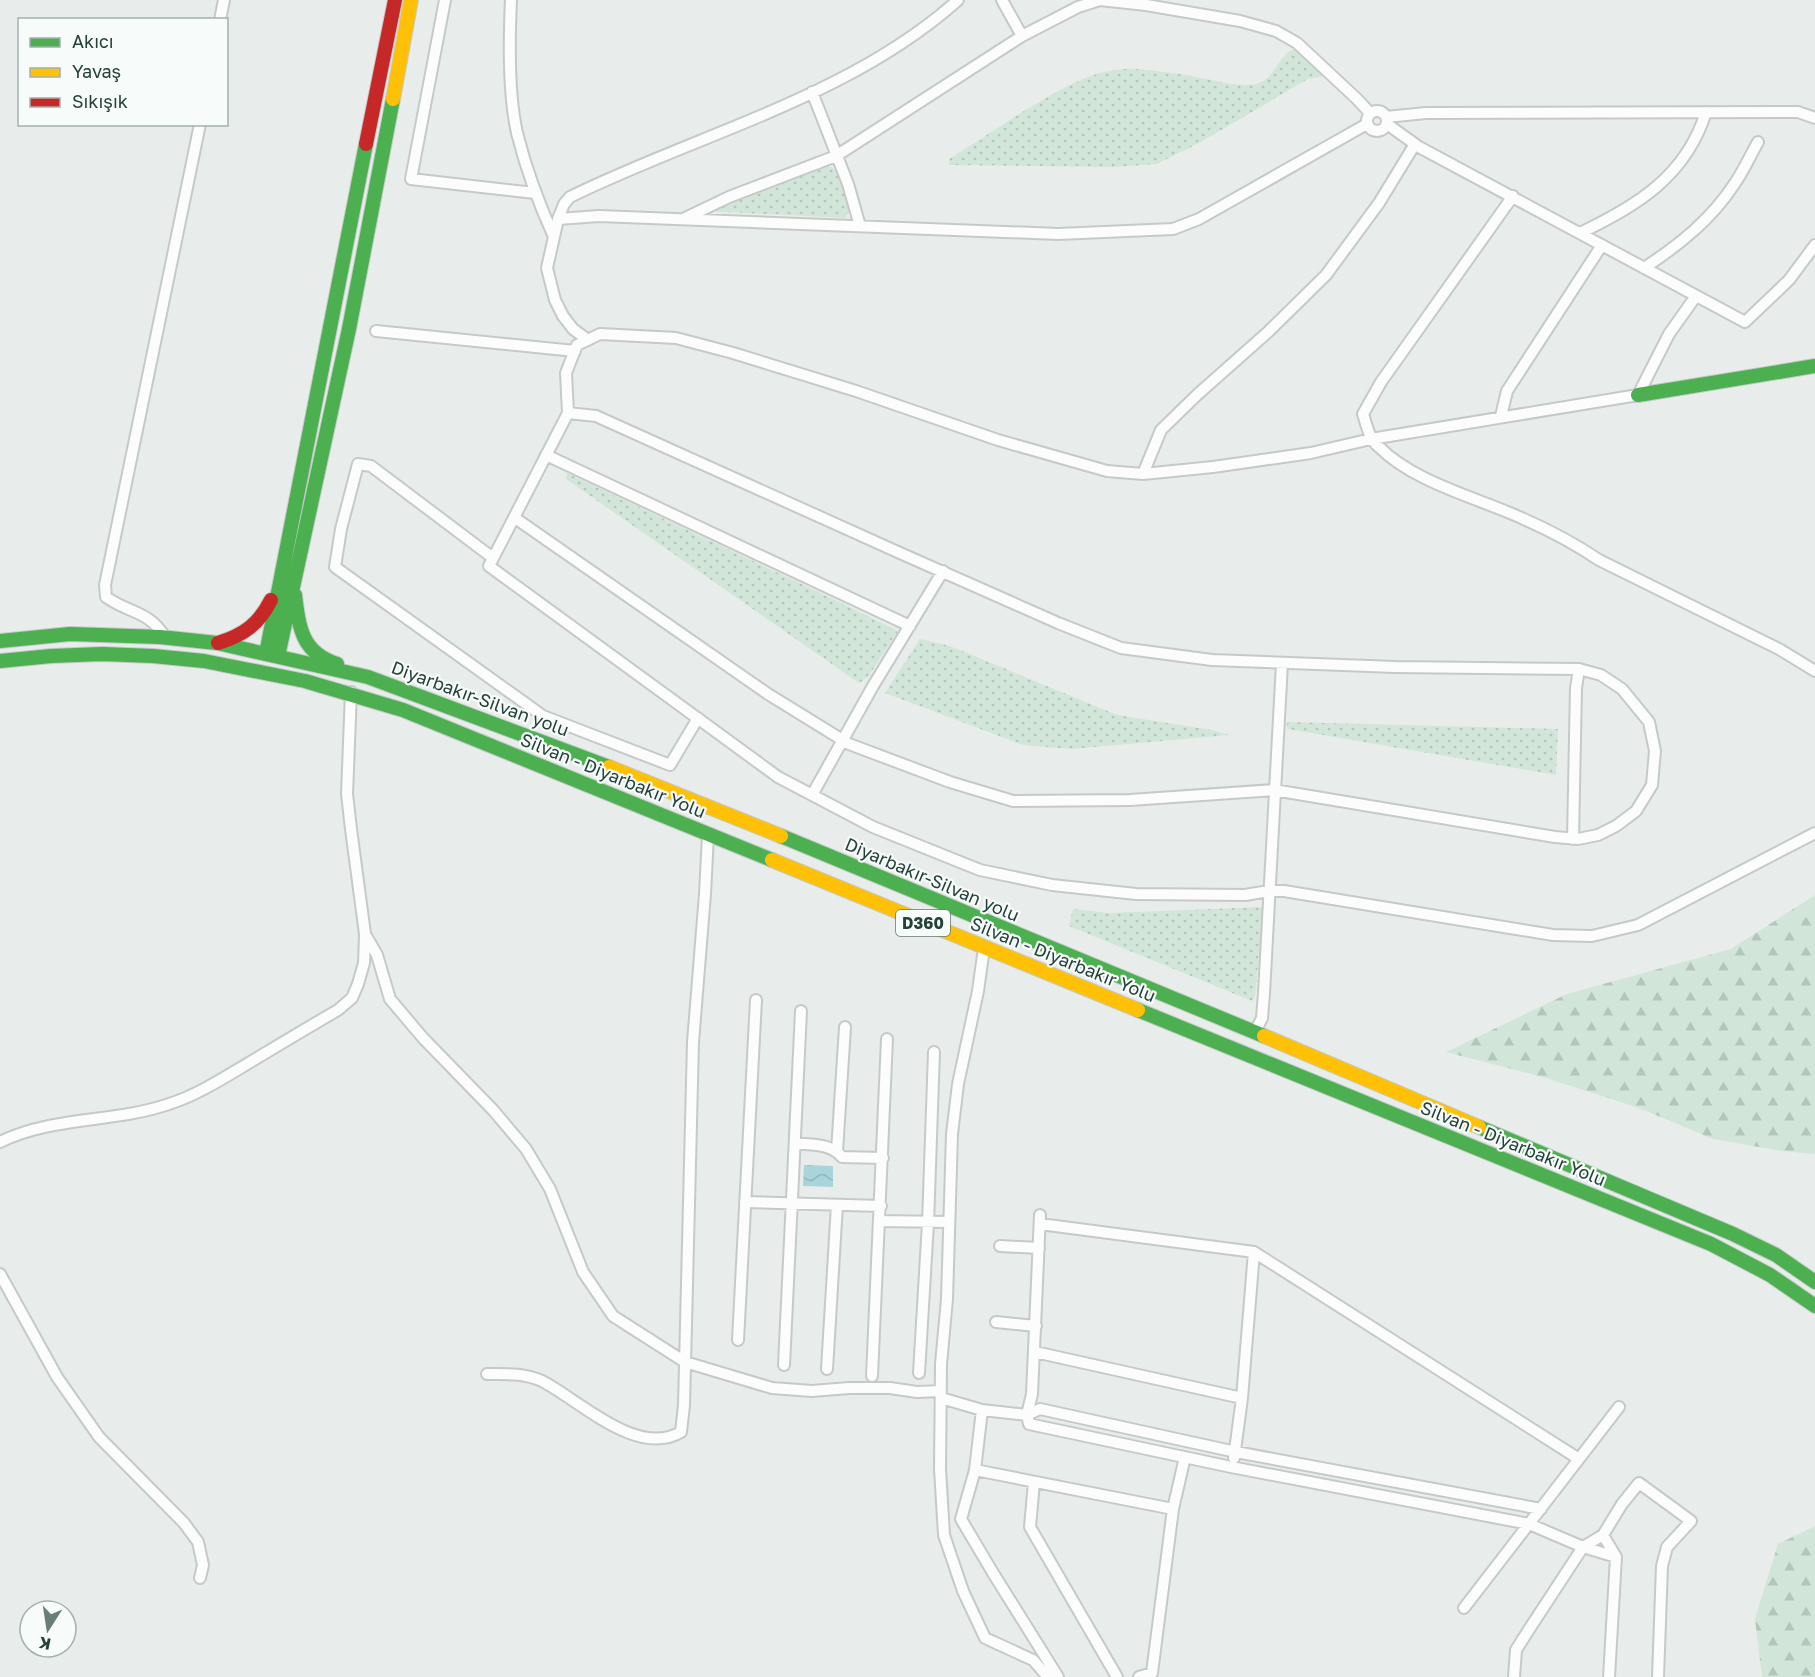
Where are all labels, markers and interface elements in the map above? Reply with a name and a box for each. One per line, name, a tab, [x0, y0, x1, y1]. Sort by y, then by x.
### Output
legend	[18, 18, 228, 126]
text: Akıcı	[72, 30, 114, 52]
text: Yavaş	[72, 60, 121, 82]
text: Sıkışık	[72, 90, 128, 112]
street label: Diyarbakır-Silvan yolu	[389, 656, 572, 740]
street label: Silvan - Diyarbakır Yolu	[518, 728, 709, 822]
street label: Diyarbakır-Silvan yolu	[842, 832, 1023, 926]
road number: D360	[896, 910, 950, 936]
street label: Silvan - Diyarbakır Yolu	[968, 912, 1159, 1006]
street label: Silvan - Diyarbakır Yolu	[1418, 1096, 1609, 1190]
north arrow	[18, 1599, 78, 1659]
text: K	[37, 1633, 53, 1655]

